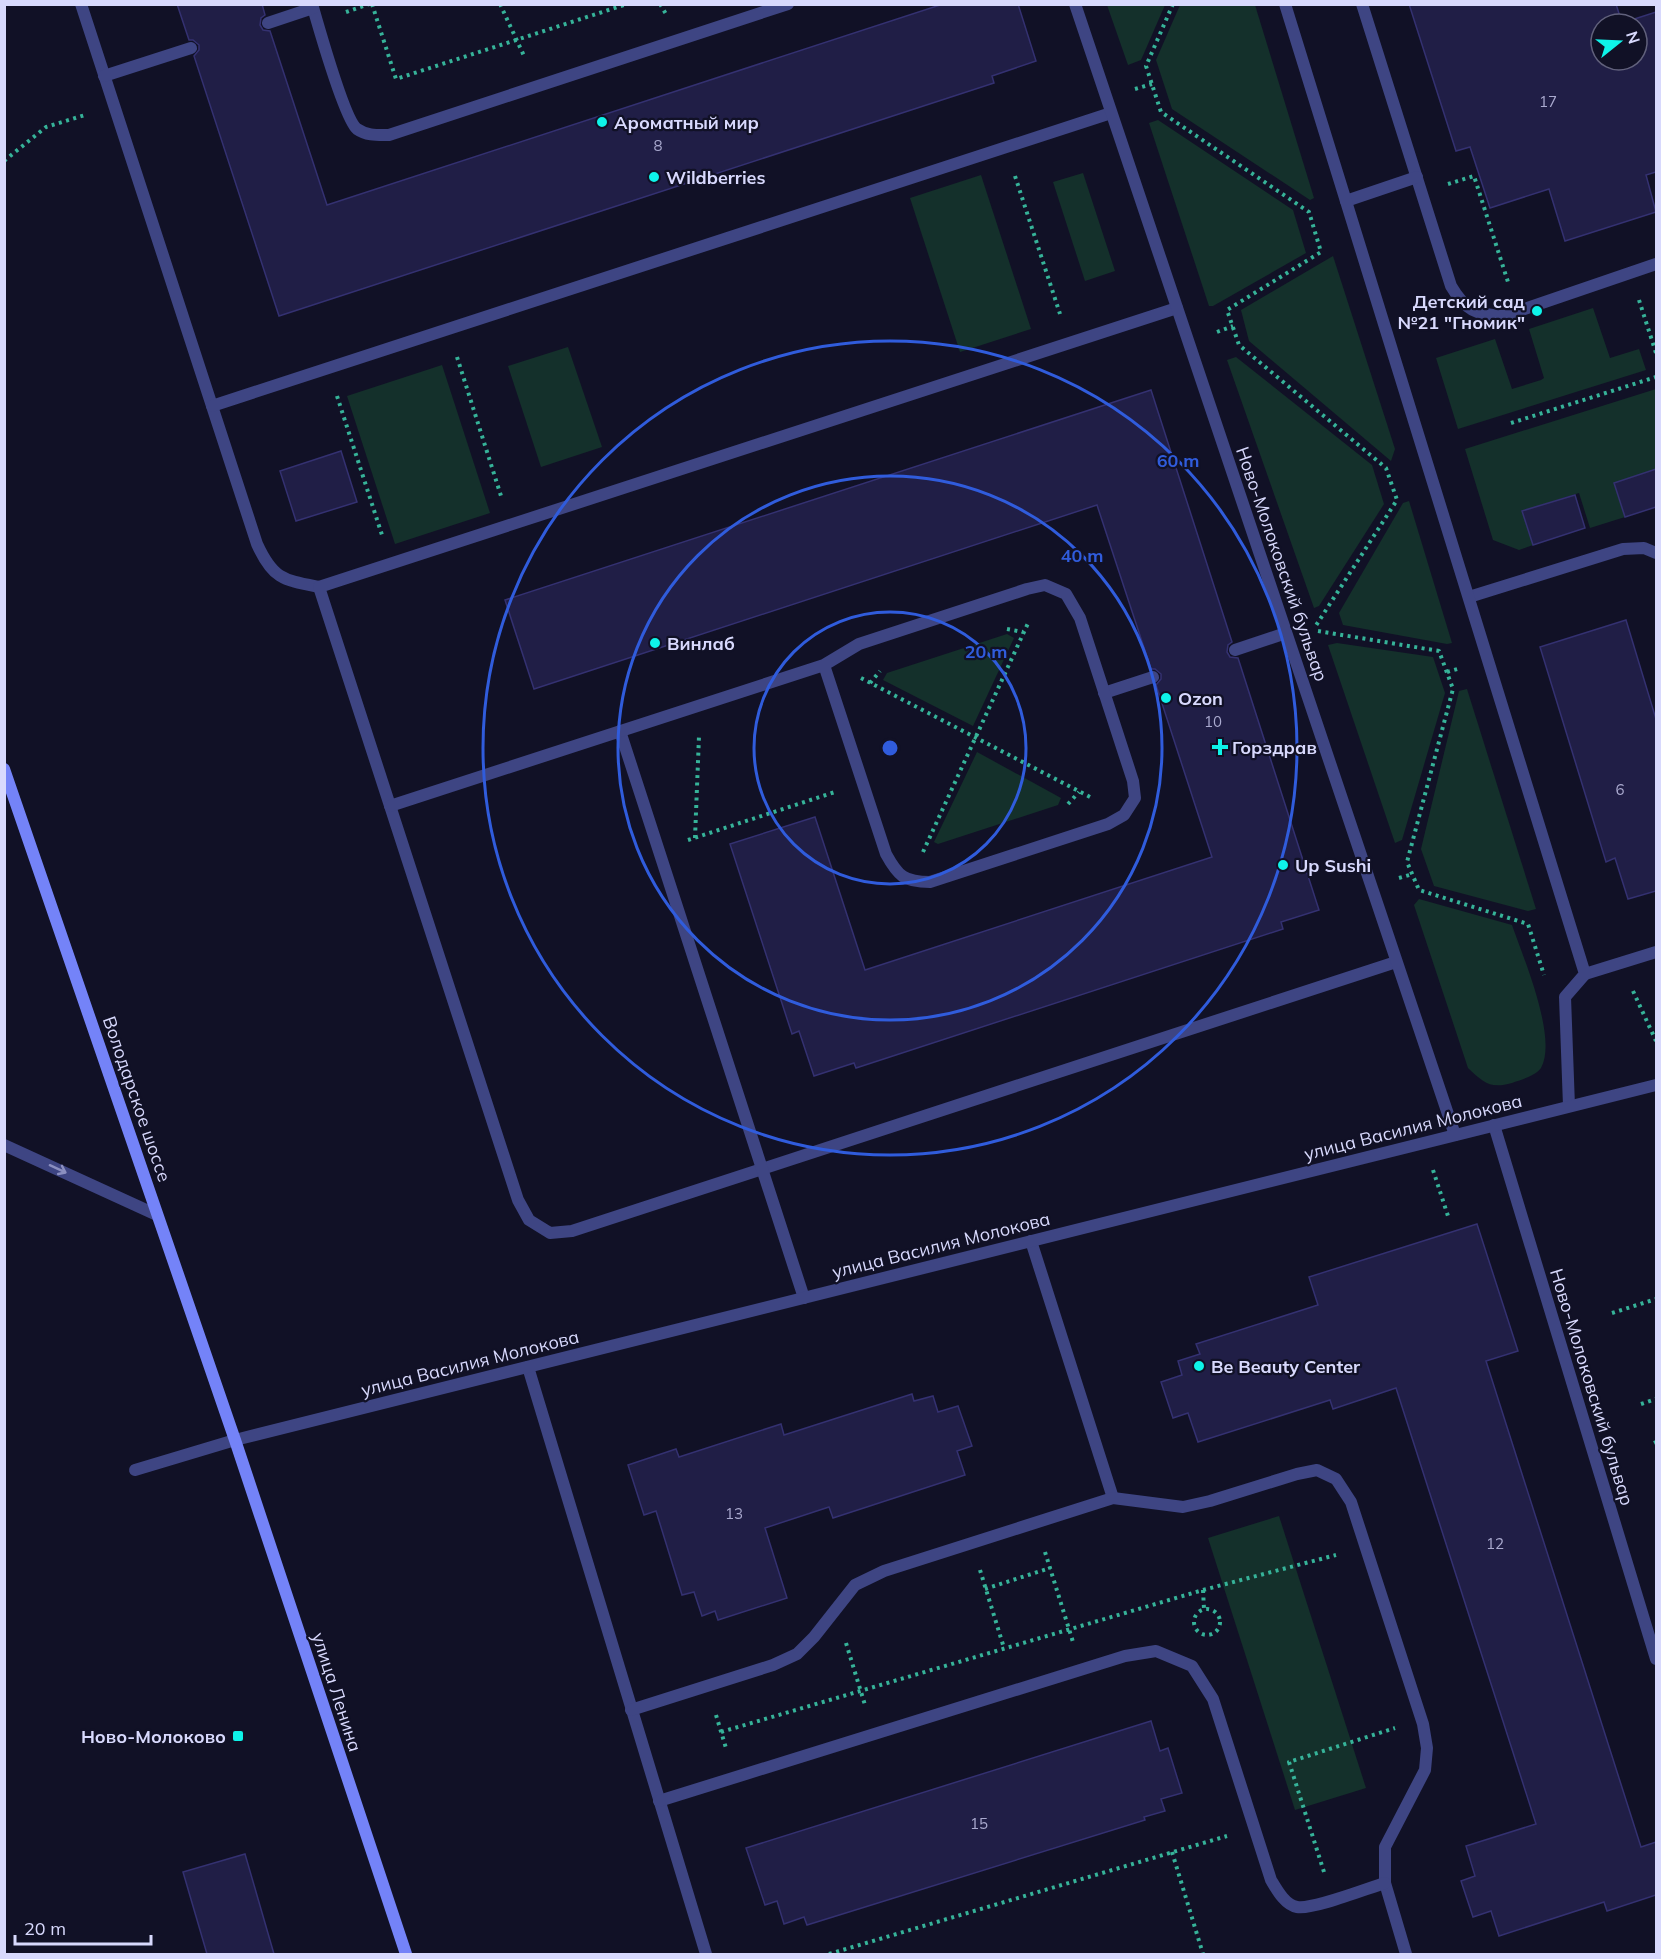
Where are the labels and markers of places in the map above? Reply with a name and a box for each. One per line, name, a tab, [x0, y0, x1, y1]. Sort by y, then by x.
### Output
place label: Ароматный мир	[614, 111, 759, 134]
marker: Ароматный мир	[595, 115, 609, 129]
place label: Wildberries	[666, 166, 766, 189]
marker: Wildberries	[647, 170, 661, 184]
place label: Детский сад №21 "Гномик"	[1397, 290, 1526, 334]
marker: Детский сад №21 "Гномик"	[1530, 304, 1544, 318]
place label: Винлаб	[667, 632, 735, 655]
marker: Винлаб	[648, 636, 662, 650]
place label: Ozon	[1178, 687, 1223, 710]
marker: Ozon	[1159, 691, 1173, 705]
place label: Горздрав	[1232, 736, 1317, 759]
centre of rings	[880, 738, 900, 758]
marker: Горздрав	[1213, 740, 1227, 754]
place label: Up Sushi	[1295, 854, 1371, 877]
marker: Up Sushi	[1276, 858, 1290, 872]
place label: Be Beauty Center	[1211, 1355, 1361, 1378]
marker: Be Beauty Center	[1192, 1359, 1206, 1373]
place label: Ново-Молоково	[81, 1725, 226, 1748]
marker: Ново-Молоково	[231, 1729, 245, 1743]

